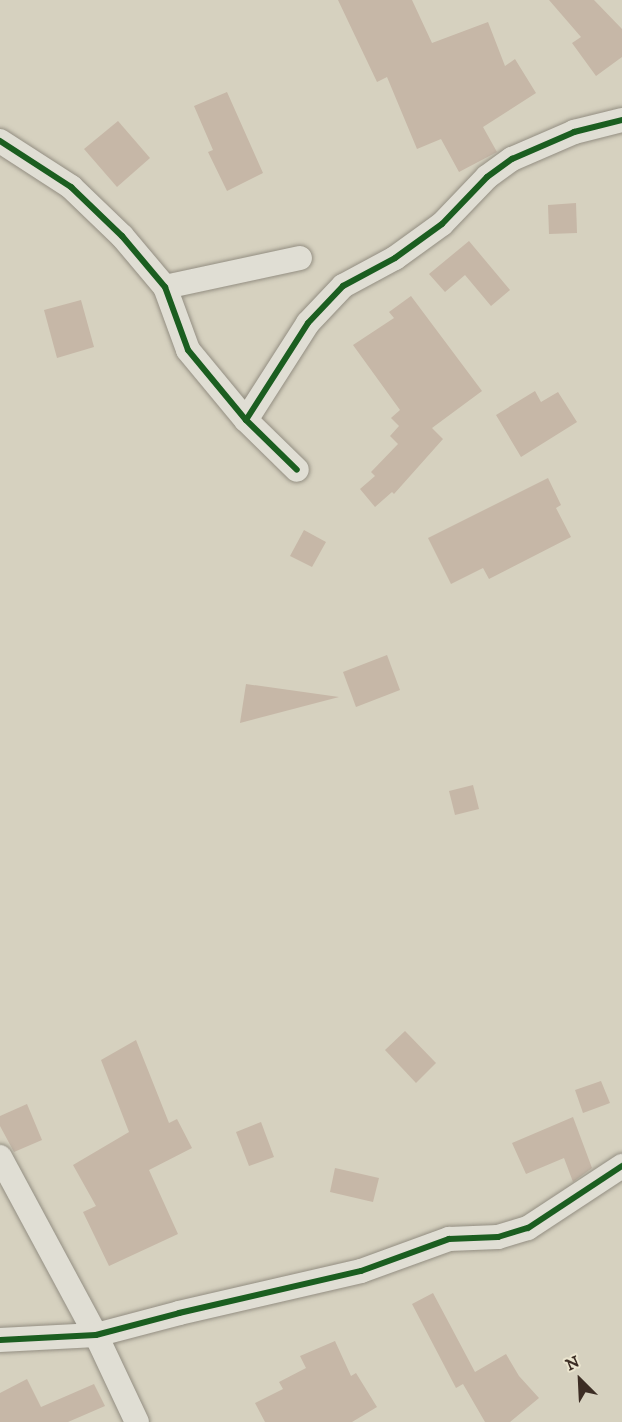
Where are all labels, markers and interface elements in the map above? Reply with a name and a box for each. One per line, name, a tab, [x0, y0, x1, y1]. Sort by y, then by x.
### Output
north arrow	[550, 1350, 610, 1410]
text: N	[563, 1352, 583, 1375]

